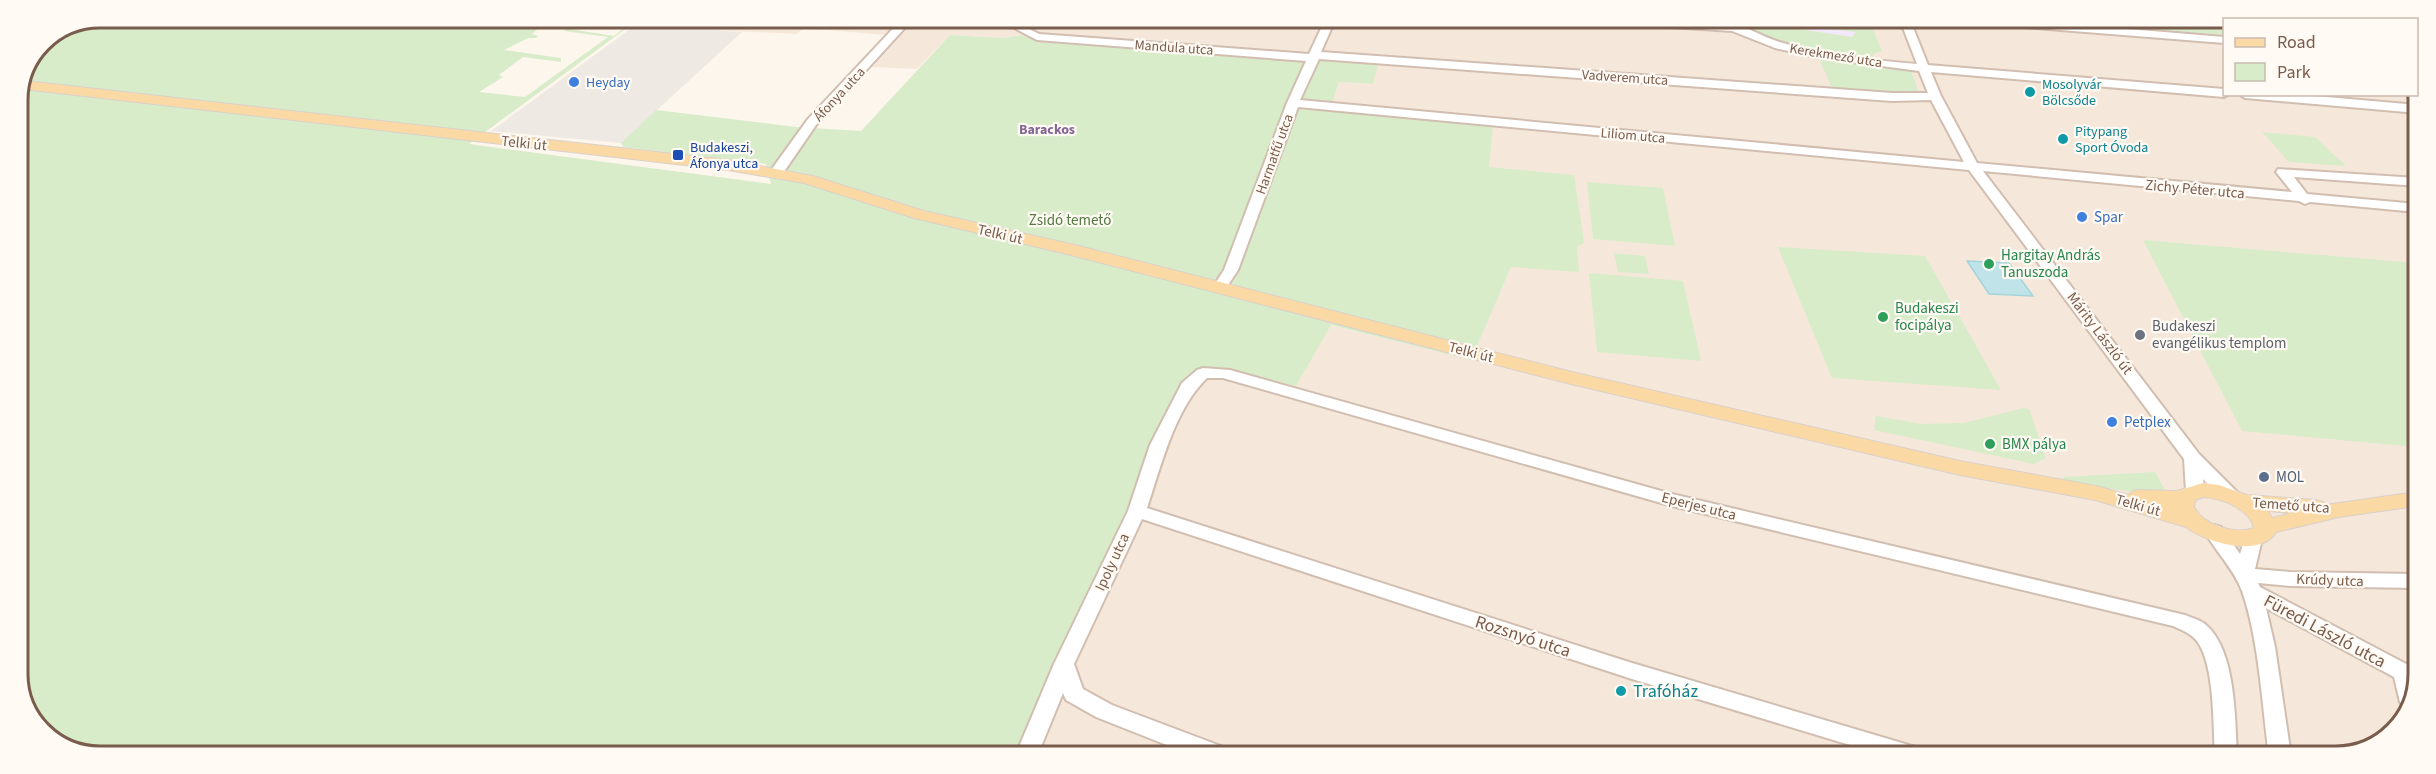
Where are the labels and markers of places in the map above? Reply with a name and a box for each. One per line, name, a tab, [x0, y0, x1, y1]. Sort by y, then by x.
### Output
place label: Heyday	[586, 73, 630, 93]
marker: Heyday	[567, 75, 581, 89]
place label: Mosolyvár Bölcsőde	[2042, 75, 2102, 111]
marker: Mosolyvár Bölcsőde	[2023, 85, 2037, 99]
place label: Pitypang Sport Óvoda	[2075, 122, 2148, 158]
marker: Pitypang Sport Óvoda	[2056, 132, 2070, 146]
place label: Budakeszi, Áfonya utca	[690, 138, 758, 174]
marker: Budakeszi, Áfonya utca	[671, 148, 685, 162]
place label: Spar	[2094, 207, 2124, 228]
marker: Spar	[2075, 210, 2089, 224]
place label: Hargitay András Tanuszoda	[2001, 245, 2100, 283]
marker: Hargitay András Tanuszoda	[1982, 257, 1996, 271]
place label: Budakeszi focipálya	[1895, 298, 1959, 336]
marker: Budakeszi focipálya	[1876, 310, 1890, 324]
place label: Budakeszi evangélikus templom	[2152, 316, 2286, 354]
marker: Budakeszi evangélikus templom	[2133, 328, 2147, 342]
place label: Petplex	[2124, 412, 2171, 433]
marker: Petplex	[2105, 415, 2119, 429]
place label: BMX pálya	[2002, 434, 2066, 455]
marker: BMX pálya	[1983, 437, 1997, 451]
place label: MOL	[2276, 467, 2304, 488]
marker: MOL	[2257, 470, 2271, 484]
place label: Trafóház	[1633, 679, 1698, 704]
marker: Trafóház	[1614, 684, 1628, 698]

